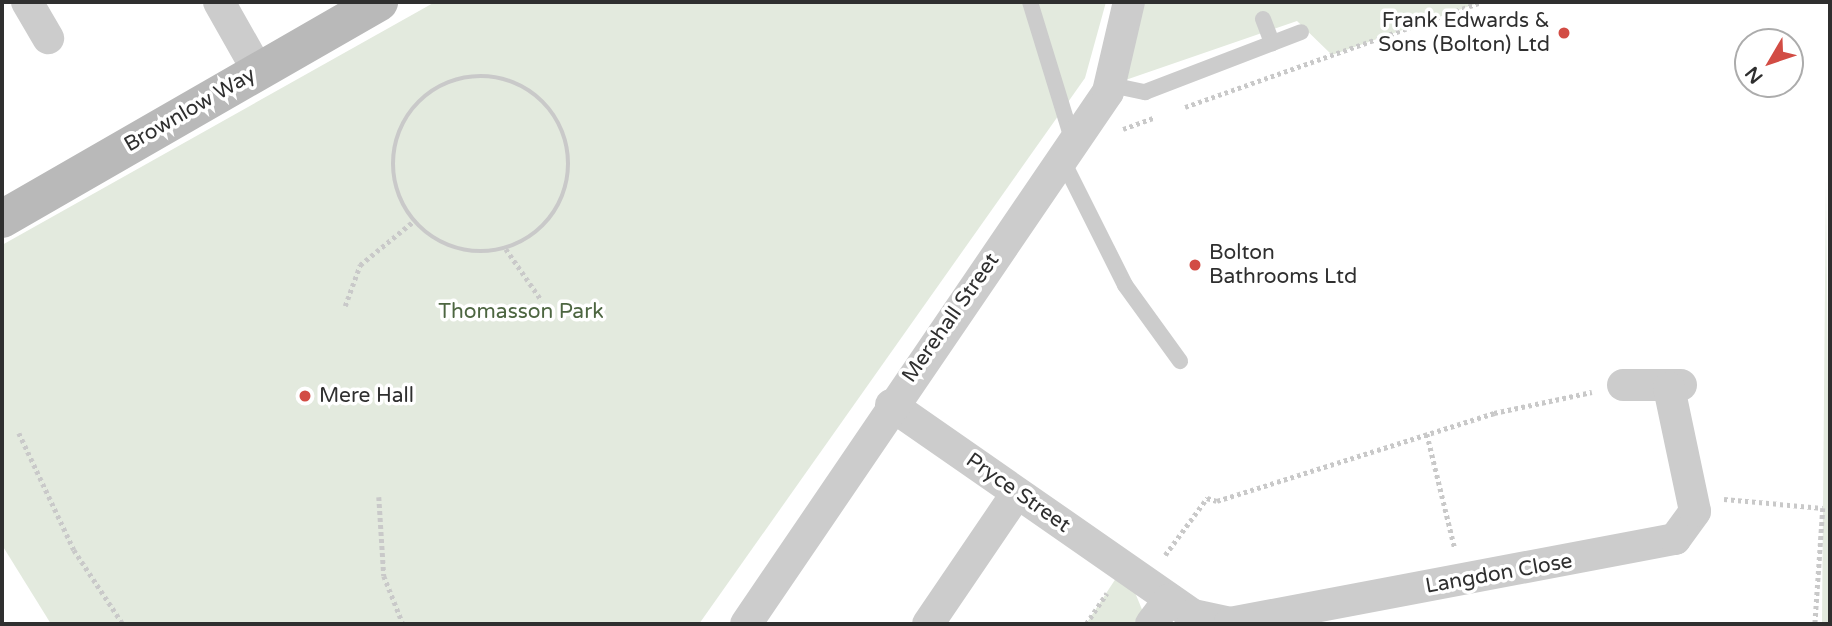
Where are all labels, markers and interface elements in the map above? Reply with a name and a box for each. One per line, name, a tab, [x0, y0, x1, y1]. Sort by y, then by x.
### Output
place label: Frank Edwards & Sons (Bolton) Ltd	[1378, 8, 1550, 58]
marker: Frank Edwards & Sons (Bolton) Ltd	[1556, 25, 1572, 41]
north arrow	[1734, 28, 1804, 98]
street label: Brownlow Way	[120, 62, 260, 158]
text: N	[1741, 62, 1768, 88]
place label: Bolton Bathrooms Ltd	[1209, 240, 1357, 290]
street label: Merehall Street	[897, 249, 1005, 387]
marker: Bolton Bathrooms Ltd	[1187, 257, 1203, 273]
park label: Thomasson Park	[438, 299, 604, 325]
place label: Mere Hall	[319, 383, 414, 409]
marker: Mere Hall	[297, 388, 313, 404]
street label: Pryce Street	[961, 448, 1075, 538]
street label: Langdon Close	[1424, 549, 1574, 599]

